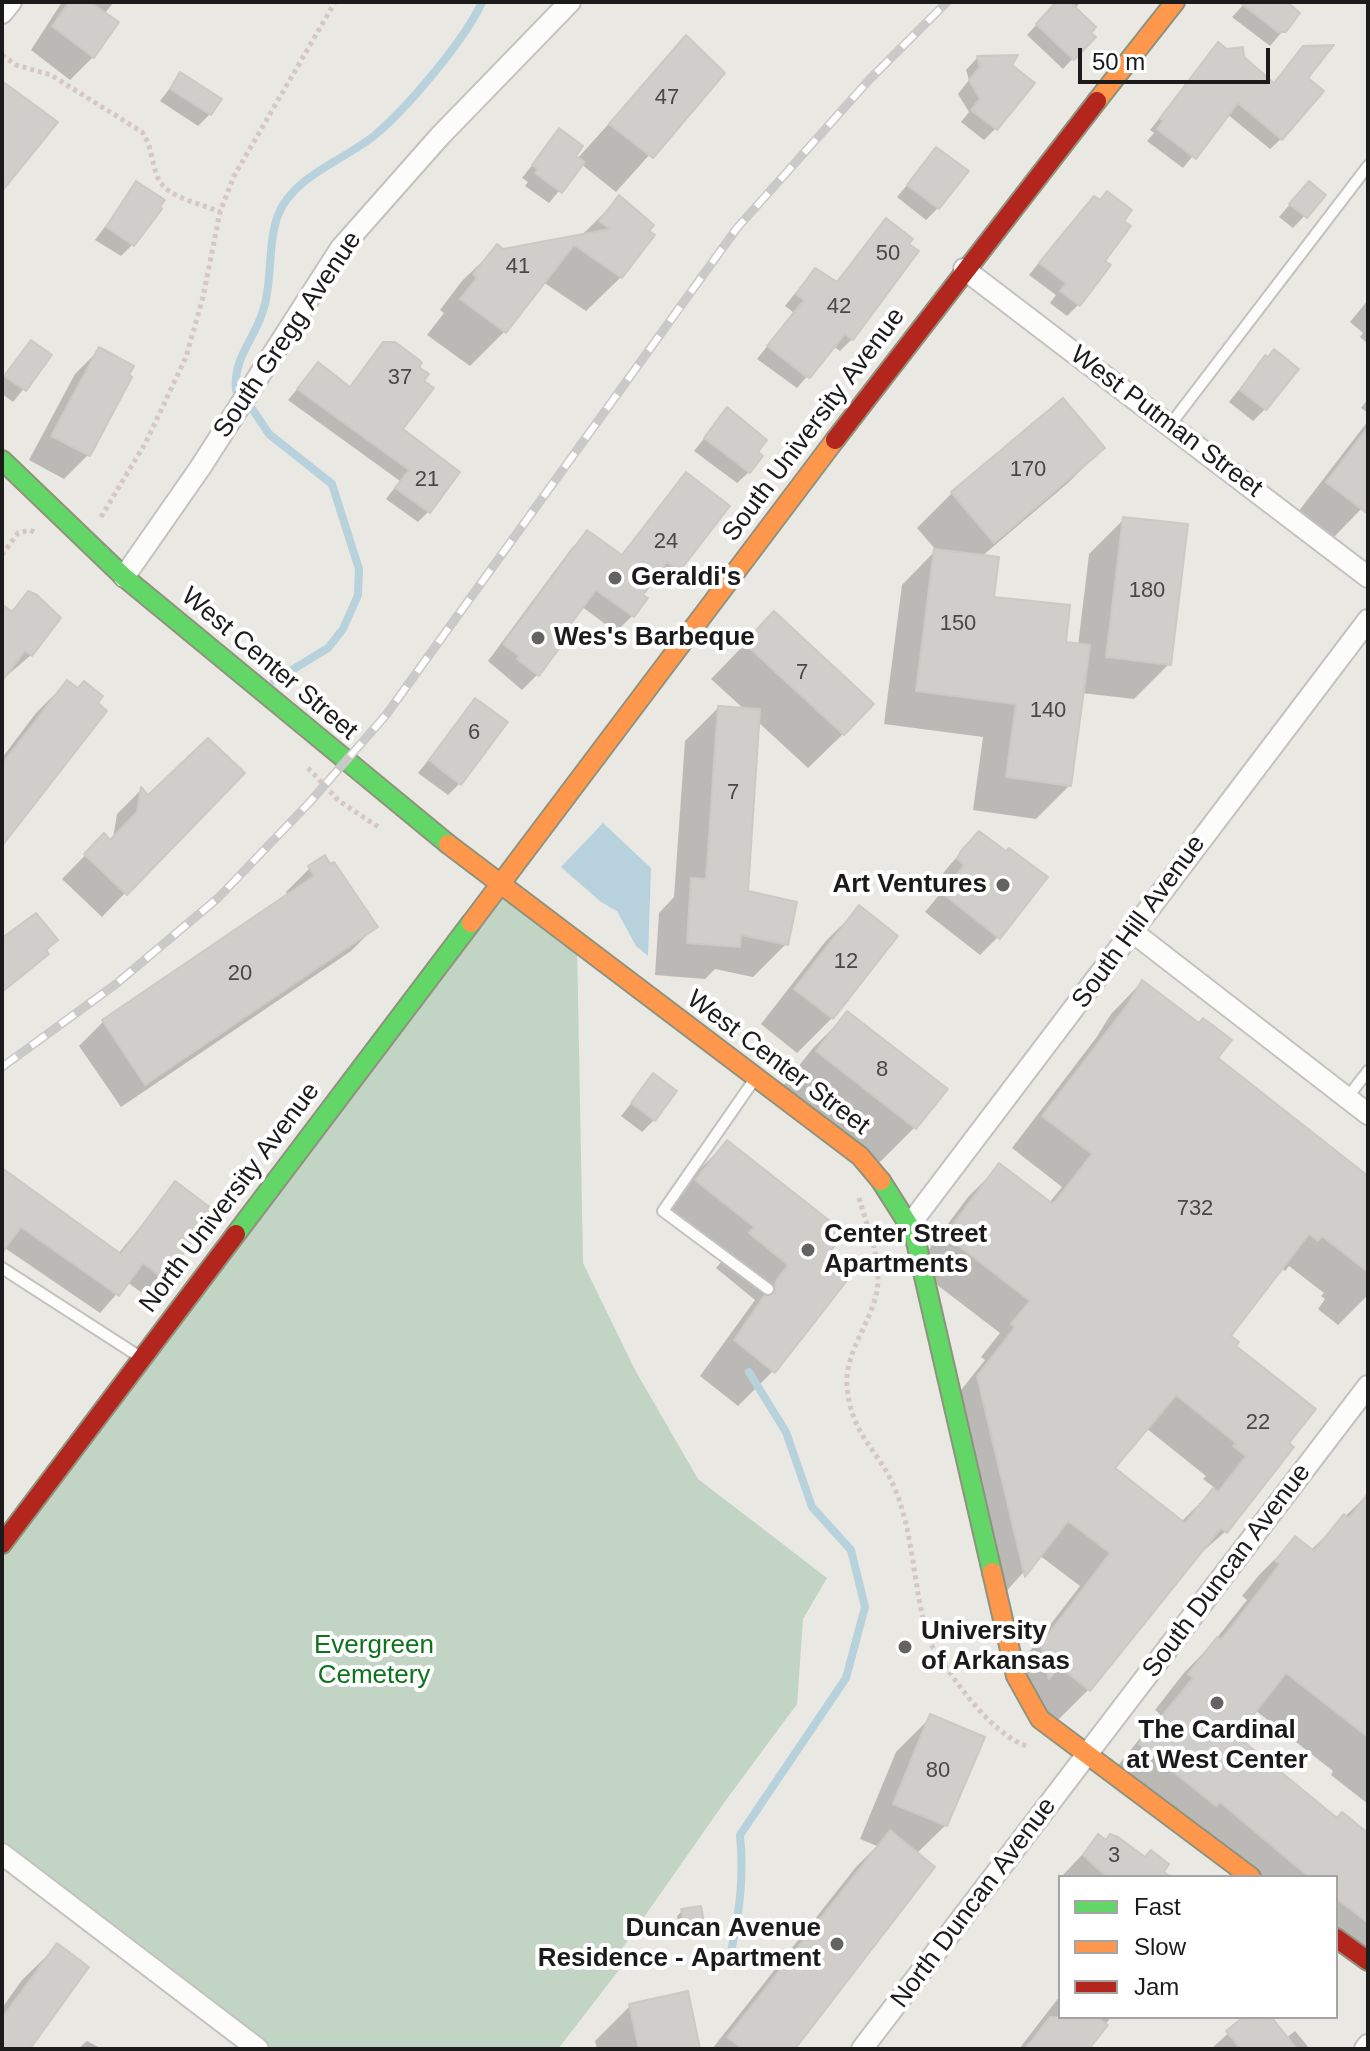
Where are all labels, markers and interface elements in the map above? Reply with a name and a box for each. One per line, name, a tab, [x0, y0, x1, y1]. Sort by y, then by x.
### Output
scale bar	[1082, 32, 1274, 82]
text: 50 m	[1092, 48, 1145, 75]
house number: 47	[655, 85, 679, 111]
street label: South Gregg Avenue	[207, 226, 369, 444]
house number: 50	[876, 241, 900, 267]
house number: 41	[506, 254, 530, 280]
house number: 42	[827, 294, 851, 320]
street label: South University Avenue	[716, 302, 912, 548]
street label: West Putman Street	[1064, 340, 1268, 504]
house number: 37	[388, 365, 412, 391]
house number: 170	[1010, 457, 1046, 483]
house number: 21	[415, 467, 439, 493]
house number: 24	[654, 529, 678, 555]
place label: Geraldi's	[631, 562, 741, 594]
marker: Geraldi's	[606, 569, 624, 587]
house number: 180	[1129, 578, 1165, 604]
street label: West Center Street	[174, 581, 364, 747]
house number: 150	[940, 611, 976, 637]
place label: Wes's Barbeque	[554, 622, 755, 654]
marker: Wes's Barbeque	[529, 629, 547, 647]
house number: 7	[796, 660, 808, 686]
house number: 140	[1030, 698, 1066, 724]
house number: 6	[468, 720, 480, 746]
house number: 7	[727, 780, 739, 806]
street label: South Hill Avenue	[1066, 829, 1212, 1015]
place label: Art Ventures	[832, 869, 987, 901]
marker: Art Ventures	[994, 876, 1012, 894]
house number: 12	[834, 949, 858, 975]
house number: 20	[228, 961, 252, 987]
street label: West Center Street	[681, 984, 875, 1142]
house number: 8	[876, 1057, 888, 1083]
street label: North University Avenue	[133, 1077, 327, 1319]
house number: 732	[1177, 1196, 1213, 1222]
place label: Center Street Apartments	[824, 1219, 987, 1280]
marker: Center Street Apartments	[799, 1241, 817, 1259]
house number: 22	[1246, 1410, 1270, 1436]
street label: South Duncan Avenue	[1136, 1458, 1318, 1684]
place label: University of Arkansas	[921, 1616, 1070, 1678]
park label: Evergreen Cemetery	[314, 1630, 434, 1692]
marker: University of Arkansas	[896, 1638, 914, 1656]
marker: The Cardinal at West Center	[1208, 1694, 1226, 1712]
place label: The Cardinal at West Center	[1126, 1715, 1308, 1776]
house number: 80	[926, 1758, 950, 1784]
street label: North Duncan Avenue	[885, 1792, 1063, 2014]
house number: 3	[1108, 1843, 1120, 1869]
legend	[1058, 1875, 1338, 2019]
text: Fast	[1134, 1893, 1181, 1920]
place label: Duncan Avenue Residence - Apartment	[538, 1913, 821, 1974]
text: Slow	[1134, 1933, 1186, 1960]
marker: Duncan Avenue Residence - Apartment	[828, 1935, 846, 1953]
text: Jam	[1134, 1973, 1179, 2000]

